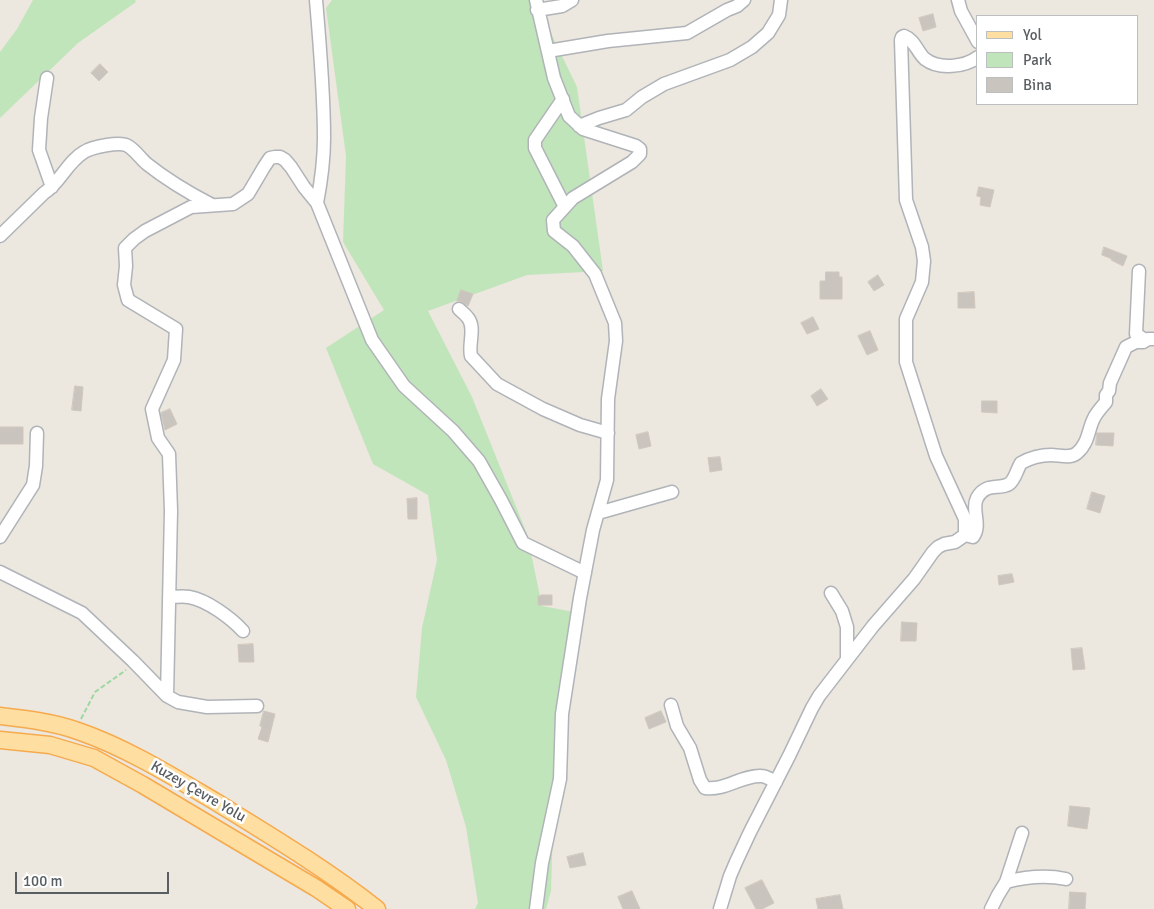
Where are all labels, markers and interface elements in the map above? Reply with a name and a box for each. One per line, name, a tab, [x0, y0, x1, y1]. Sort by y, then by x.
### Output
legend	[976, 15, 1139, 105]
text: Yol	[1023, 26, 1042, 44]
text: Park	[1023, 51, 1052, 69]
text: Bina	[1023, 76, 1052, 94]
street label: Kuzey Çevre Yolu	[147, 757, 249, 827]
scale bar	[18, 862, 171, 894]
text: 100 m	[23, 872, 63, 890]

